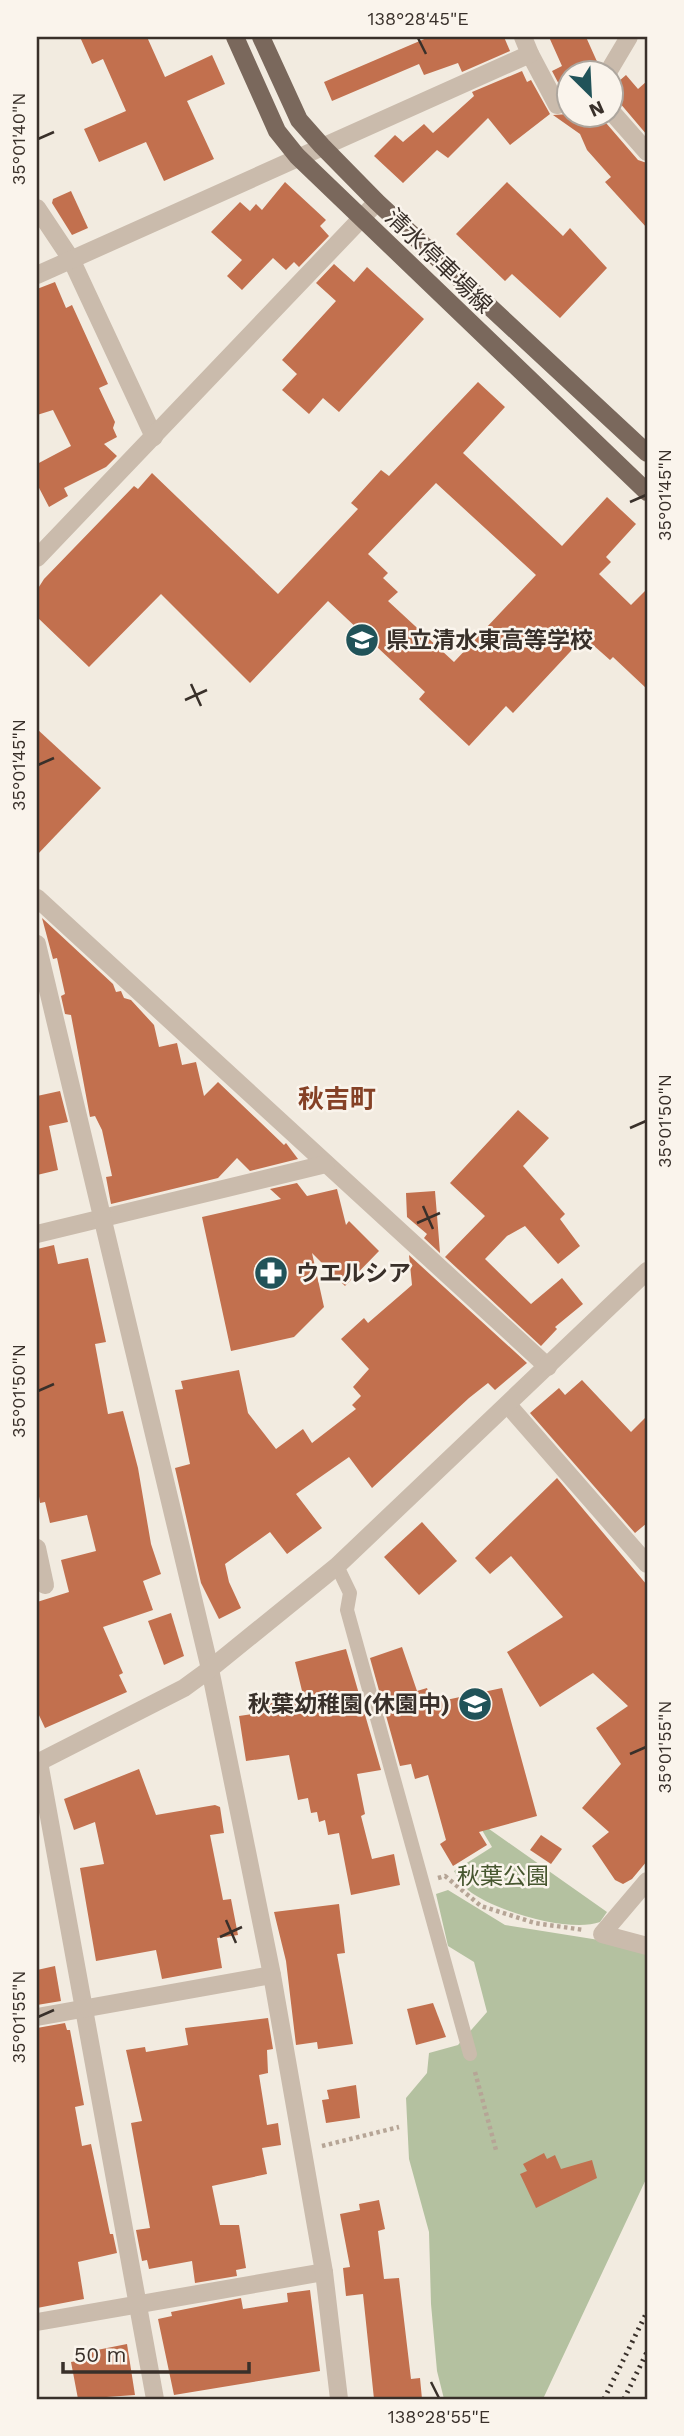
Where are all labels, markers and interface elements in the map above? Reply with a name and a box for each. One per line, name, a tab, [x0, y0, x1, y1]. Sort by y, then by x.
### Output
text: 138°28'45"E	[367, 8, 469, 29]
north arrow	[554, 60, 624, 130]
text: 35°01'40"N	[8, 93, 29, 185]
text: N	[586, 96, 608, 122]
street label: 清水停車場線	[380, 204, 498, 319]
text: 35°01'45"N	[654, 449, 675, 541]
school or university icon: 県立清水東高等学校	[343, 621, 381, 659]
place label: 県立清水東高等学校	[386, 627, 593, 654]
text: 35°01'45"N	[8, 719, 29, 811]
text: 35°01'50"N	[654, 1074, 675, 1168]
district label: 秋吉町	[298, 1084, 376, 1114]
pharmacy icon: ウエルシア	[252, 1254, 290, 1292]
place label: ウエルシア	[296, 1260, 411, 1287]
text: 35°01'50"N	[8, 1344, 29, 1438]
school or university icon: 秋葉幼稚園(休園中)	[456, 1685, 494, 1723]
place label: 秋葉幼稚園(休園中)	[248, 1691, 450, 1718]
text: 35°01'55"N	[654, 1700, 675, 1794]
park label: 秋葉公園	[457, 1863, 549, 1890]
text: 35°01'55"N	[8, 1970, 29, 2064]
scale bar	[63, 2331, 248, 2375]
text: 50 m	[74, 2342, 126, 2367]
text: 138°28'55"E	[388, 2406, 490, 2427]

